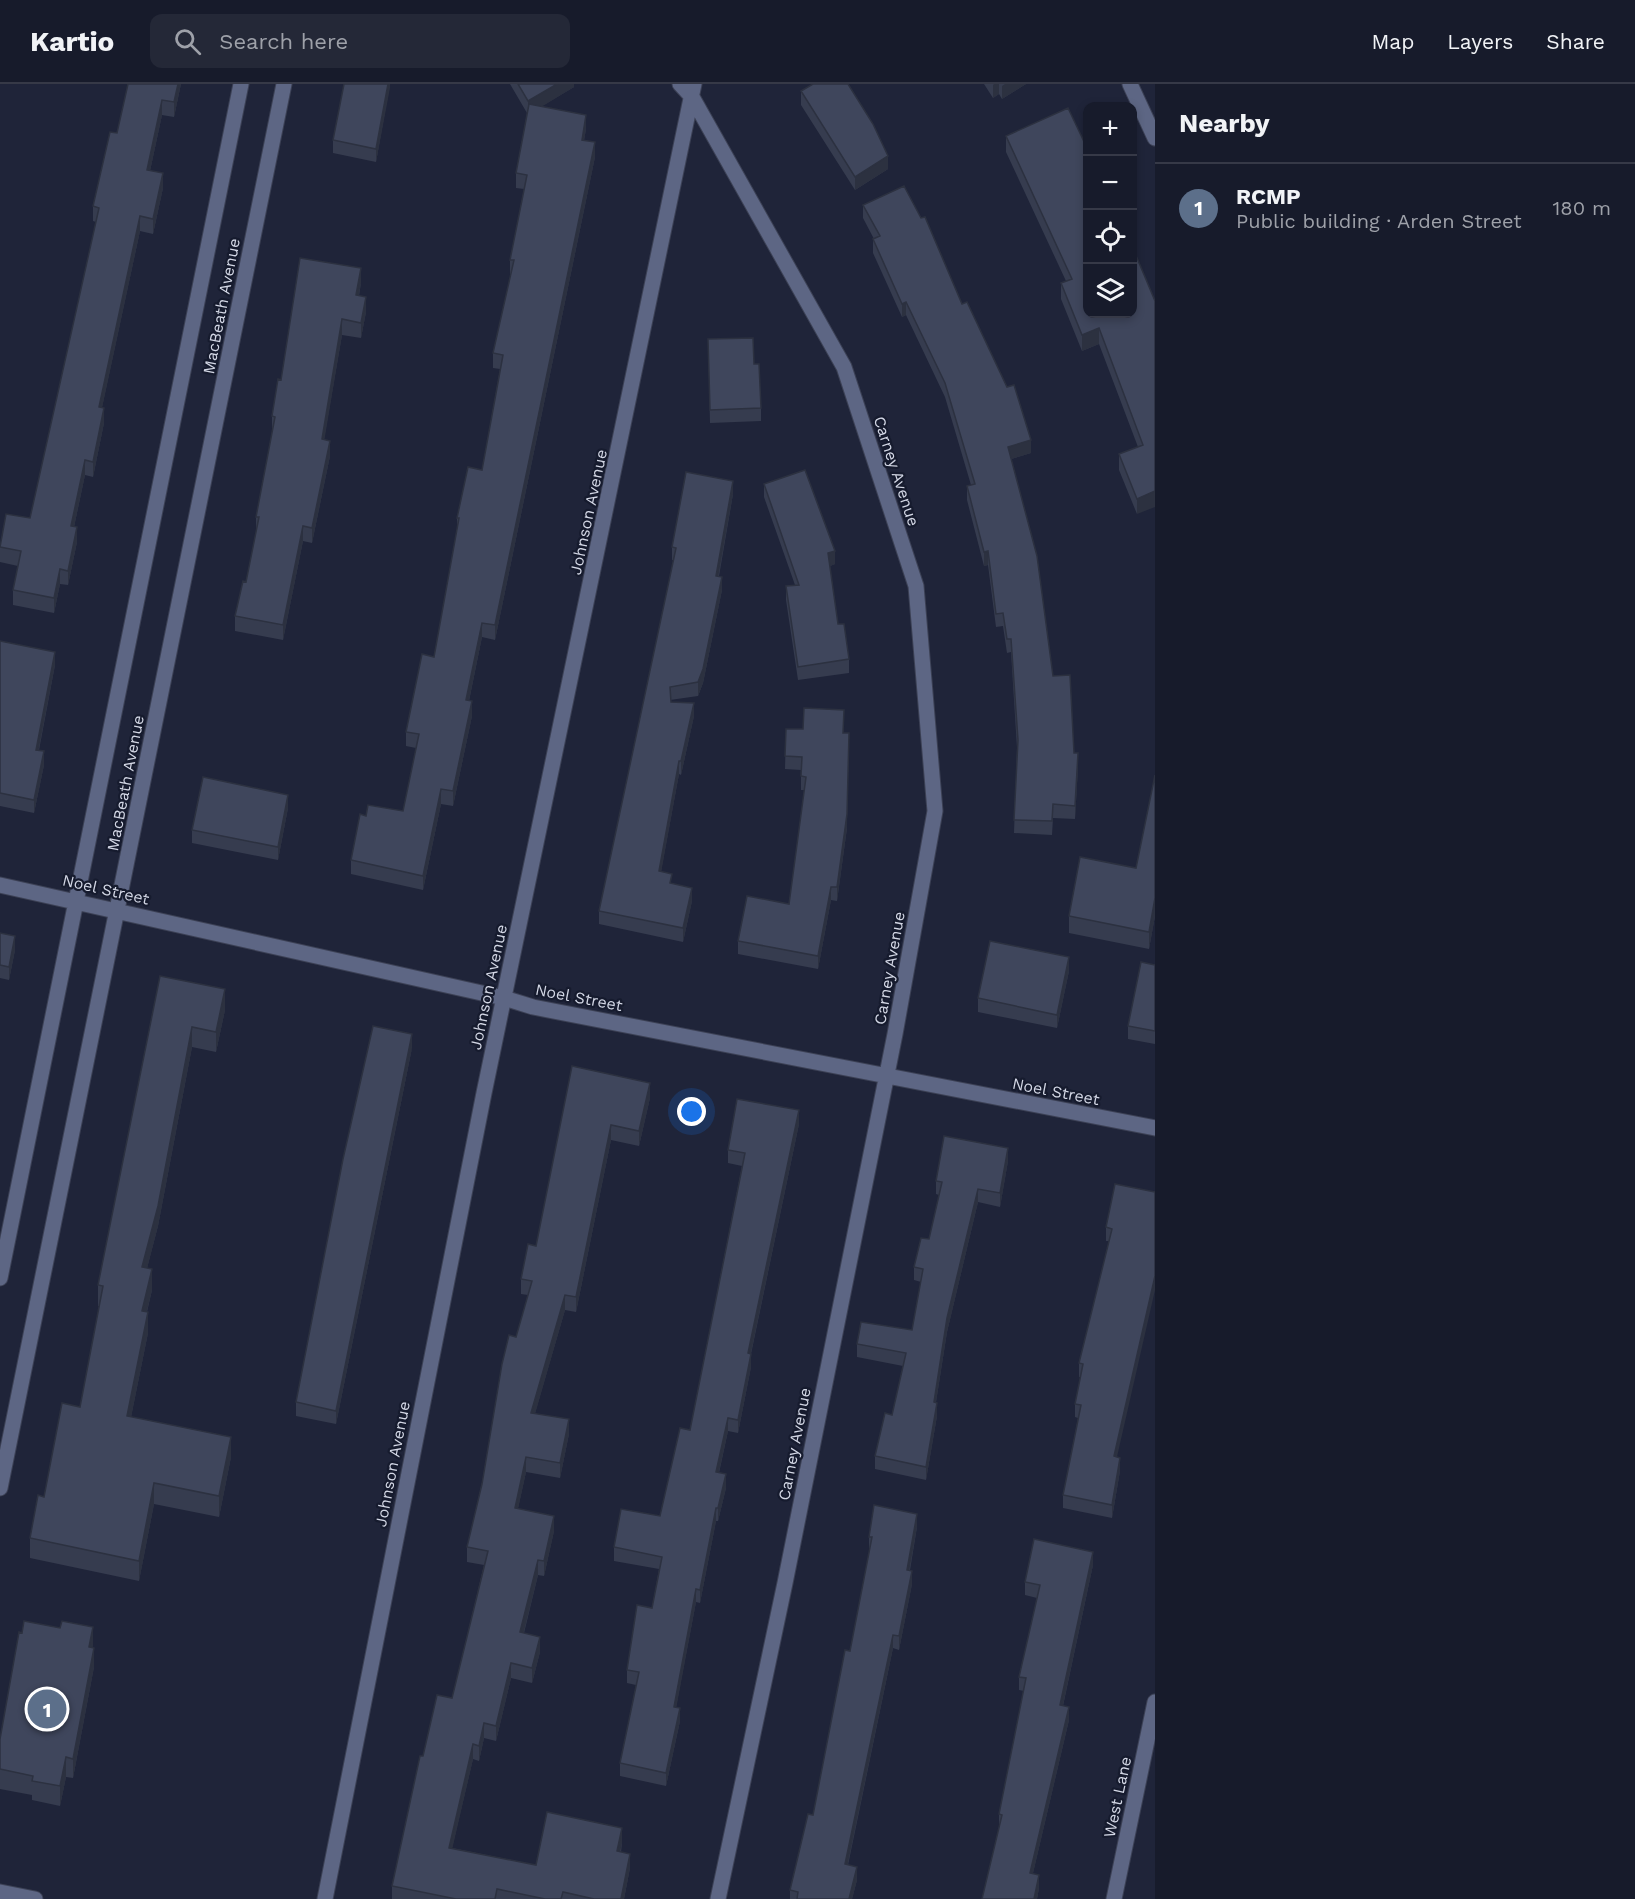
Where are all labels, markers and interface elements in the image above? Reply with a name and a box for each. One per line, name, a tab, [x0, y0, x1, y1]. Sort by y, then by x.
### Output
search box	[150, 14, 570, 68]
text: Kartio	[30, 25, 114, 58]
icon: search	[171, 25, 204, 58]
text: Search here	[219, 29, 348, 54]
text: Map	[1371, 29, 1414, 54]
text: Layers	[1447, 29, 1513, 54]
text: Share	[1546, 29, 1605, 54]
map controls	[1083, 102, 1137, 318]
button: +	[1083, 102, 1137, 156]
text: Nearby	[1179, 108, 1270, 138]
button: −	[1083, 156, 1137, 210]
text: RCMP	[1236, 184, 1301, 209]
text: 1	[1194, 196, 1203, 220]
text: 180 m	[1553, 196, 1611, 220]
text: Public building · Arden Street	[1236, 209, 1522, 233]
button: locate	[1083, 210, 1137, 264]
street label: MacBeath Avenue	[199, 237, 244, 376]
button: layers	[1083, 264, 1137, 318]
street label: Carney Avenue	[870, 414, 923, 529]
street label: Johnson Avenue	[566, 448, 611, 577]
street label: MacBeath Avenue	[103, 714, 148, 853]
street label: Noel Street	[61, 870, 151, 909]
street label: Carney Avenue	[870, 910, 909, 1026]
street label: Johnson Avenue	[466, 923, 511, 1052]
street label: Noel Street	[534, 980, 624, 1015]
street label: Noel Street	[1011, 1074, 1101, 1109]
your location	[677, 1097, 706, 1126]
street label: Carney Avenue	[774, 1386, 815, 1502]
street label: Johnson Avenue	[371, 1400, 414, 1529]
pin: 1	[28, 1686, 66, 1732]
street label: West Lane	[1100, 1755, 1135, 1839]

